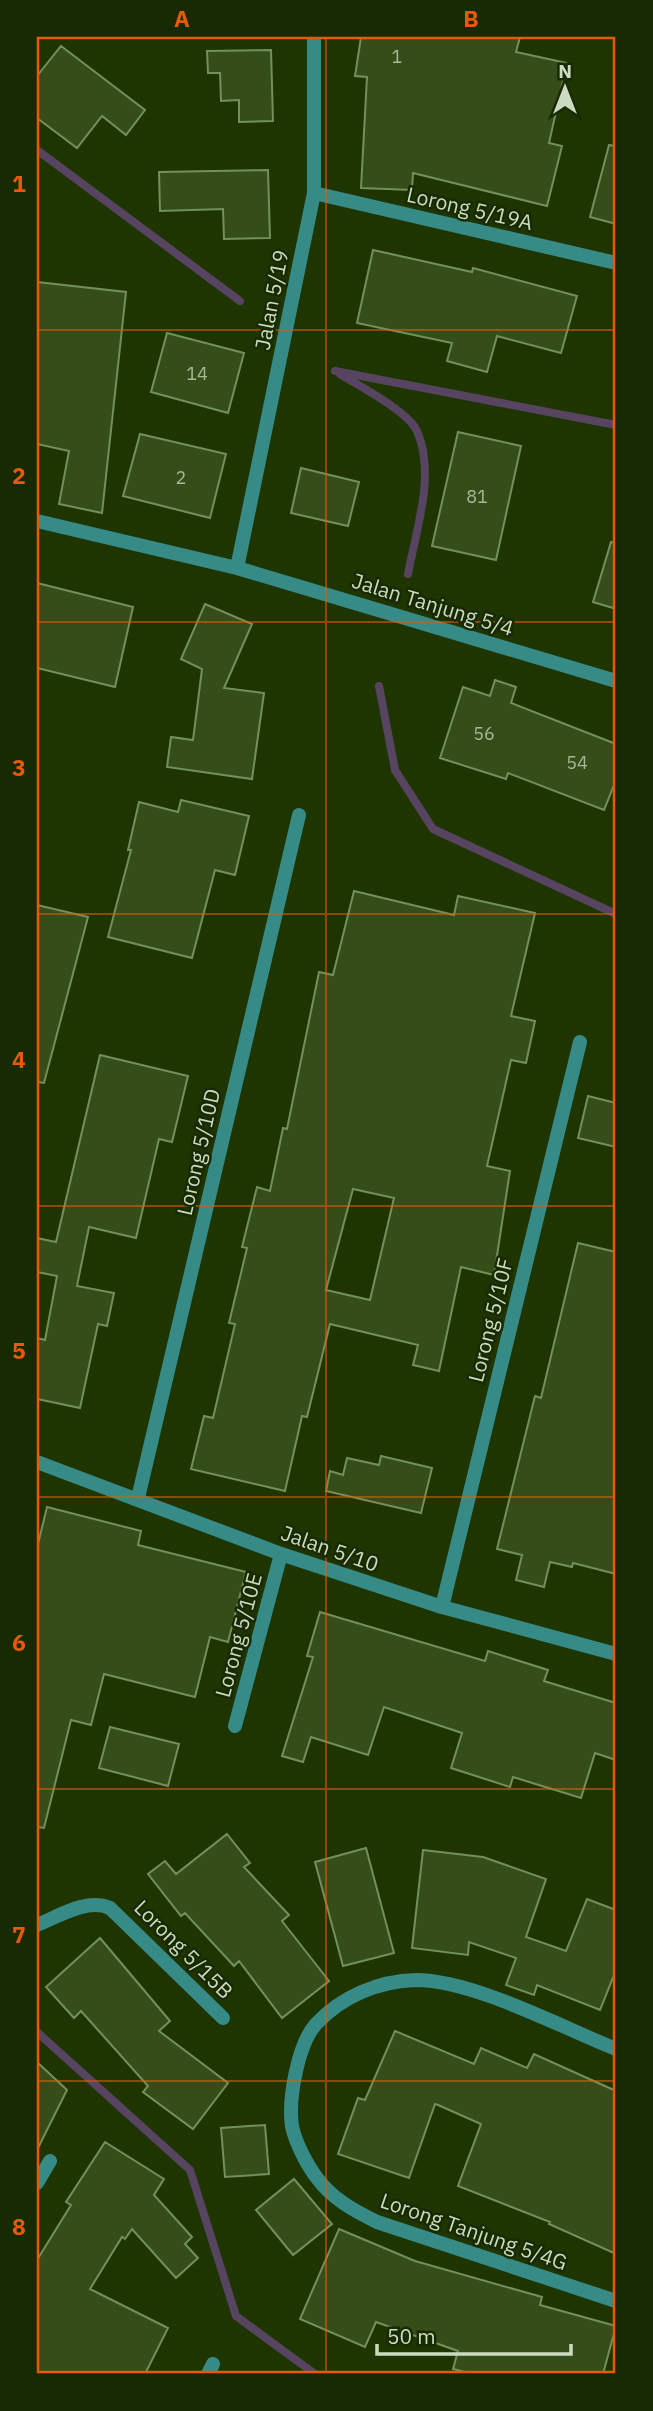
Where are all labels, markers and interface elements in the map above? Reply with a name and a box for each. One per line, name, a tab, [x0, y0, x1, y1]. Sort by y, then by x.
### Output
text: A	[174, 3, 190, 33]
text: B	[463, 3, 479, 33]
house number: 1	[392, 45, 402, 68]
north arrow	[530, 52, 600, 122]
text: N	[558, 59, 572, 83]
text: 1	[12, 168, 26, 198]
street label: Lorong 5/19A	[404, 180, 536, 236]
street label: Jalan 5/19	[248, 247, 294, 353]
house number: 14	[186, 362, 208, 385]
text: 2	[12, 460, 26, 490]
house number: 2	[176, 466, 186, 489]
house number: 81	[466, 485, 488, 508]
street label: Jalan Tanjung 5/4	[349, 566, 517, 642]
house number: 56	[473, 722, 495, 745]
house number: 54	[566, 751, 588, 774]
text: 3	[12, 752, 26, 782]
text: 4	[12, 1044, 26, 1074]
street label: Lorong 5/10D	[170, 1086, 226, 1218]
street label: Lorong 5/10F	[461, 1255, 519, 1385]
text: 5	[12, 1335, 26, 1365]
street label: Jalan 5/10	[277, 1518, 383, 1578]
street label: Lorong 5/10E	[208, 1570, 268, 1700]
text: 6	[12, 1627, 26, 1657]
street label: Lorong 5/15B	[129, 1894, 239, 2004]
text: 7	[12, 1919, 26, 1949]
street label: Lorong Tanjung 5/4G	[377, 2186, 571, 2276]
text: 8	[12, 2211, 26, 2241]
scale bar	[377, 2313, 571, 2357]
text: 50 m	[387, 2322, 436, 2350]

